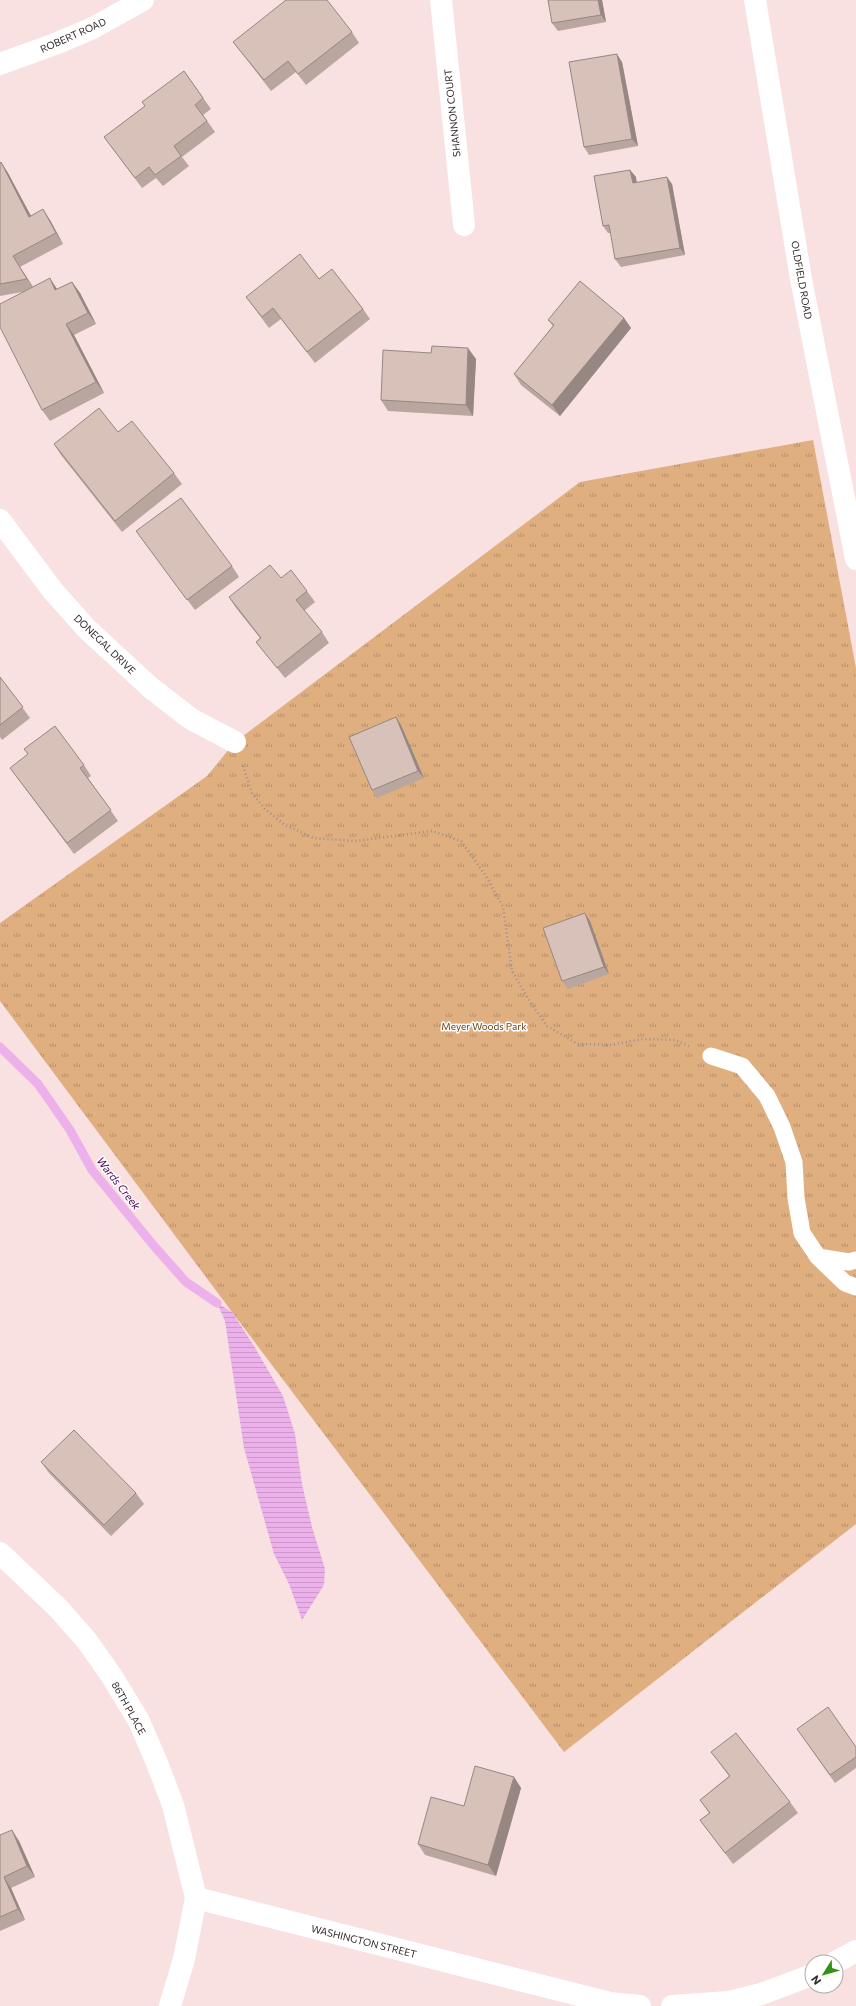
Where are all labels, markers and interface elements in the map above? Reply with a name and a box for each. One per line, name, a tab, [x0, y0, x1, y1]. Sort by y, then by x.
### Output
street label: ROBERT ROAD	[38, 15, 108, 55]
street label: SHANNON COURT	[441, 68, 463, 157]
street label: OLDFIELD ROAD	[789, 240, 815, 320]
street label: DONEGAL DRIVE	[72, 612, 138, 676]
park label: Meyer Woods Park	[441, 1020, 527, 1032]
water label: Wards Creek	[94, 1154, 144, 1213]
street label: 86TH PLACE	[109, 1679, 149, 1737]
street label: WASHINGTON STREET	[310, 1922, 418, 1960]
north arrow	[804, 1954, 844, 1994]
text: N	[808, 1973, 823, 1988]

